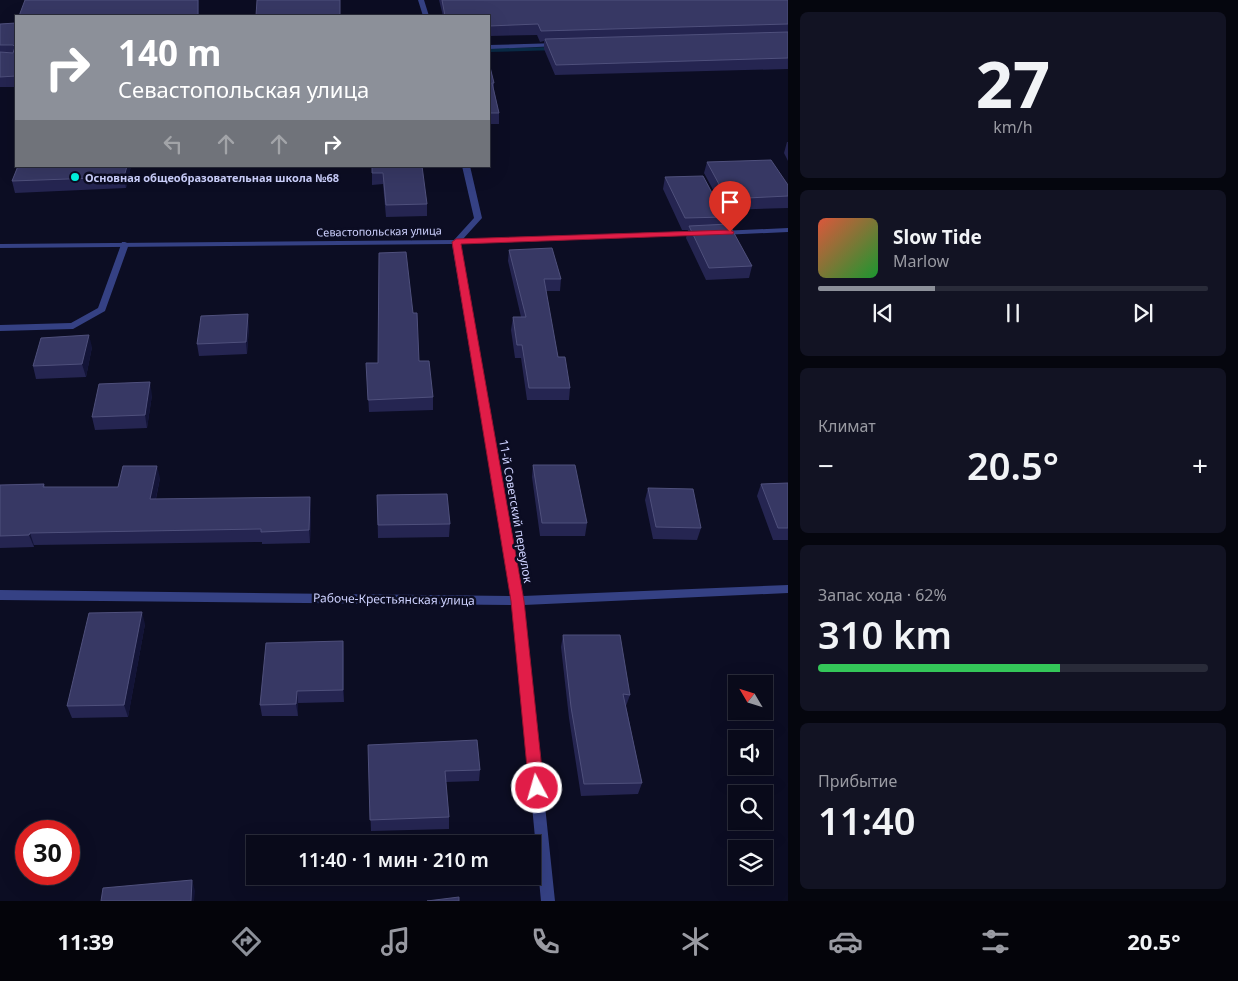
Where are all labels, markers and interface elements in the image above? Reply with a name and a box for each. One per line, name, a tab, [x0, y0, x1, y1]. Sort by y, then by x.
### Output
text: 140 m	[118, 29, 221, 76]
icon: right	[35, 35, 100, 100]
text: 27	[976, 39, 1050, 127]
text: Севастопольская улица	[118, 74, 369, 104]
text: km/h	[993, 116, 1033, 138]
icon: left	[159, 130, 187, 158]
icon: ahead	[212, 130, 240, 158]
icon: ahead	[265, 130, 293, 158]
icon: right	[318, 130, 346, 158]
place label: Основная общеобразовательная школа №68	[85, 170, 339, 185]
marker: Основная общеобразовательная школа №68	[69, 171, 81, 183]
pin	[709, 181, 751, 232]
icon: arrive	[716, 188, 744, 216]
street label: Севастопольская улица	[316, 222, 442, 240]
text: Slow Tide	[893, 224, 982, 250]
text: Marlow	[893, 250, 949, 272]
icon: previous	[869, 299, 897, 327]
icon: pause	[999, 299, 1027, 327]
icon: next	[1129, 299, 1157, 327]
text: Климат	[818, 415, 876, 437]
street label: 11-й Советский переулок	[495, 438, 537, 585]
text: 20.5°	[967, 439, 1059, 491]
text: −	[818, 446, 834, 484]
text: +	[1192, 446, 1208, 484]
text: Запас хода · 62%	[818, 584, 947, 606]
street label: Рабоче-Крестьянская улица	[313, 589, 475, 609]
text: 310 km	[818, 608, 952, 660]
north arrow	[728, 675, 772, 720]
map controls	[728, 675, 773, 885]
button: sound	[728, 730, 773, 775]
position arrow	[510, 761, 562, 813]
text: Прибытие	[818, 770, 897, 792]
button: search	[728, 785, 773, 830]
text: 11:40	[818, 794, 915, 846]
speed limit sign: 30	[15, 820, 80, 885]
button: layers	[728, 840, 773, 885]
text: 11:40 · 1 мин · 210 m	[298, 847, 489, 873]
icon: directions	[229, 924, 264, 959]
icon: music	[378, 924, 413, 959]
icon: phone	[528, 924, 563, 959]
icon: climate	[678, 924, 713, 959]
icon: car	[828, 924, 863, 959]
icon: filters	[978, 924, 1013, 959]
text: 11:39	[57, 926, 114, 956]
text: 20.5°	[1127, 926, 1181, 956]

